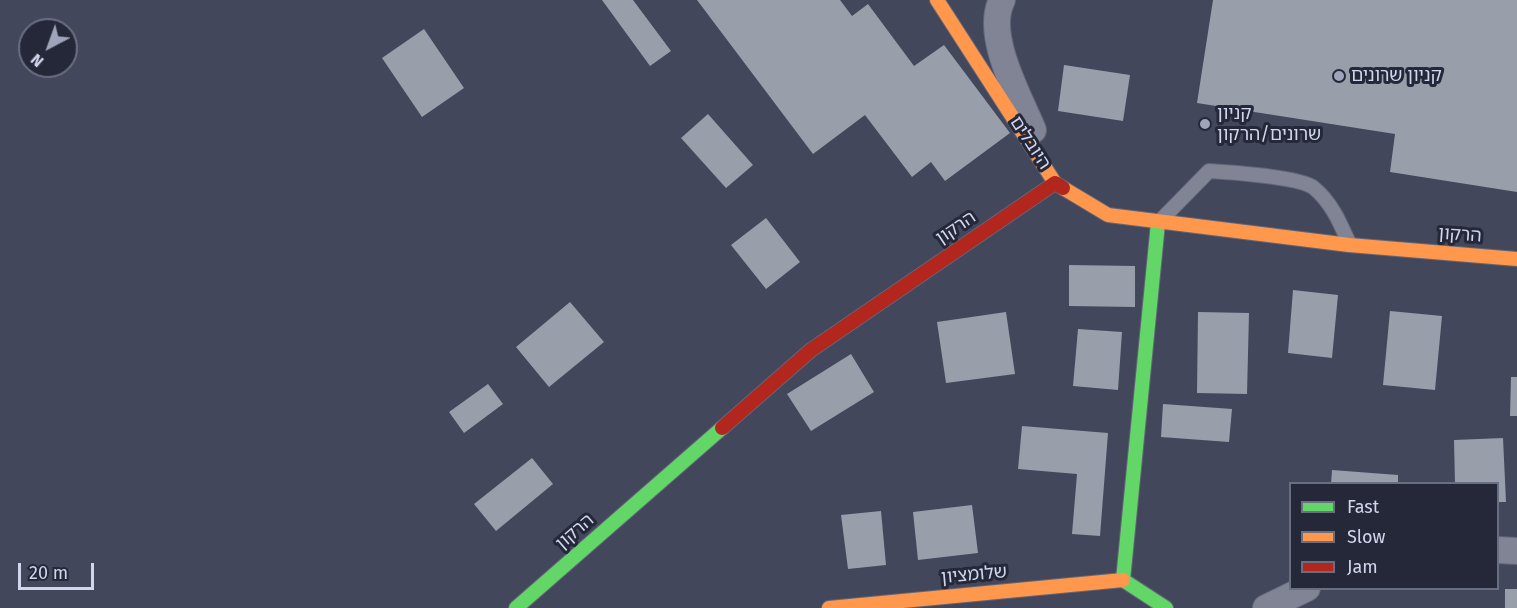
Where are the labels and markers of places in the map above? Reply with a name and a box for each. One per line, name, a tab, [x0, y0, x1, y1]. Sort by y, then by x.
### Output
place label: קניון שרונים	[1351, 65, 1442, 87]
marker: קניון שרונים	[1332, 69, 1346, 83]
place label: קניון שרונים/הרקון	[1217, 103, 1321, 146]
marker: קניון שרונים/הרקון	[1198, 117, 1212, 131]

